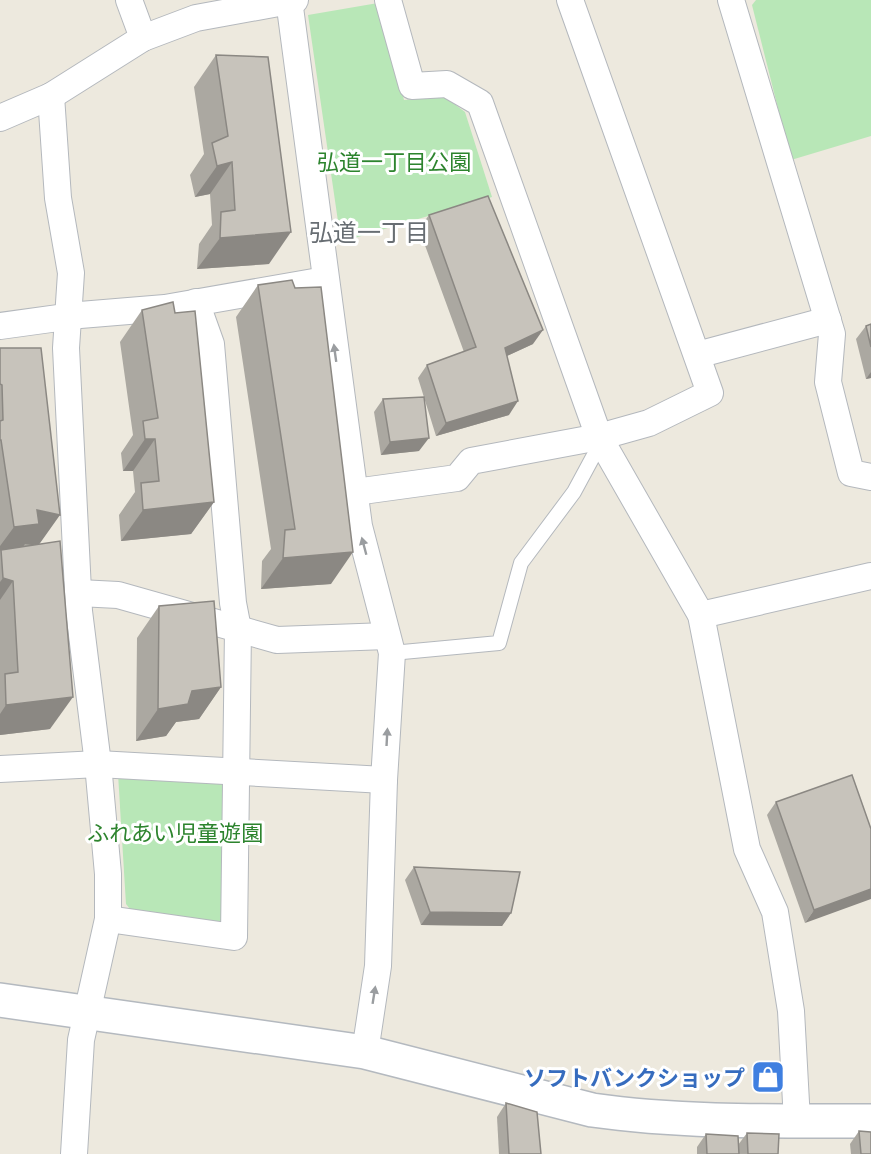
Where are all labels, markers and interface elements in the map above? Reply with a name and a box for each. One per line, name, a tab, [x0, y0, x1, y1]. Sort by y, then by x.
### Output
park label: 弘道一丁目公園	[317, 148, 471, 175]
district label: 弘道一丁目	[309, 217, 429, 246]
one-way arrow	[331, 344, 340, 363]
one-way arrow	[358, 537, 368, 555]
one-way arrow	[382, 728, 391, 747]
park label: ふれあい児童遊園	[87, 819, 263, 846]
one-way arrow	[369, 985, 378, 1004]
shop icon: ソフトバンクショップ	[750, 1059, 786, 1095]
place label: ソフトバンクショップ	[524, 1064, 745, 1091]

